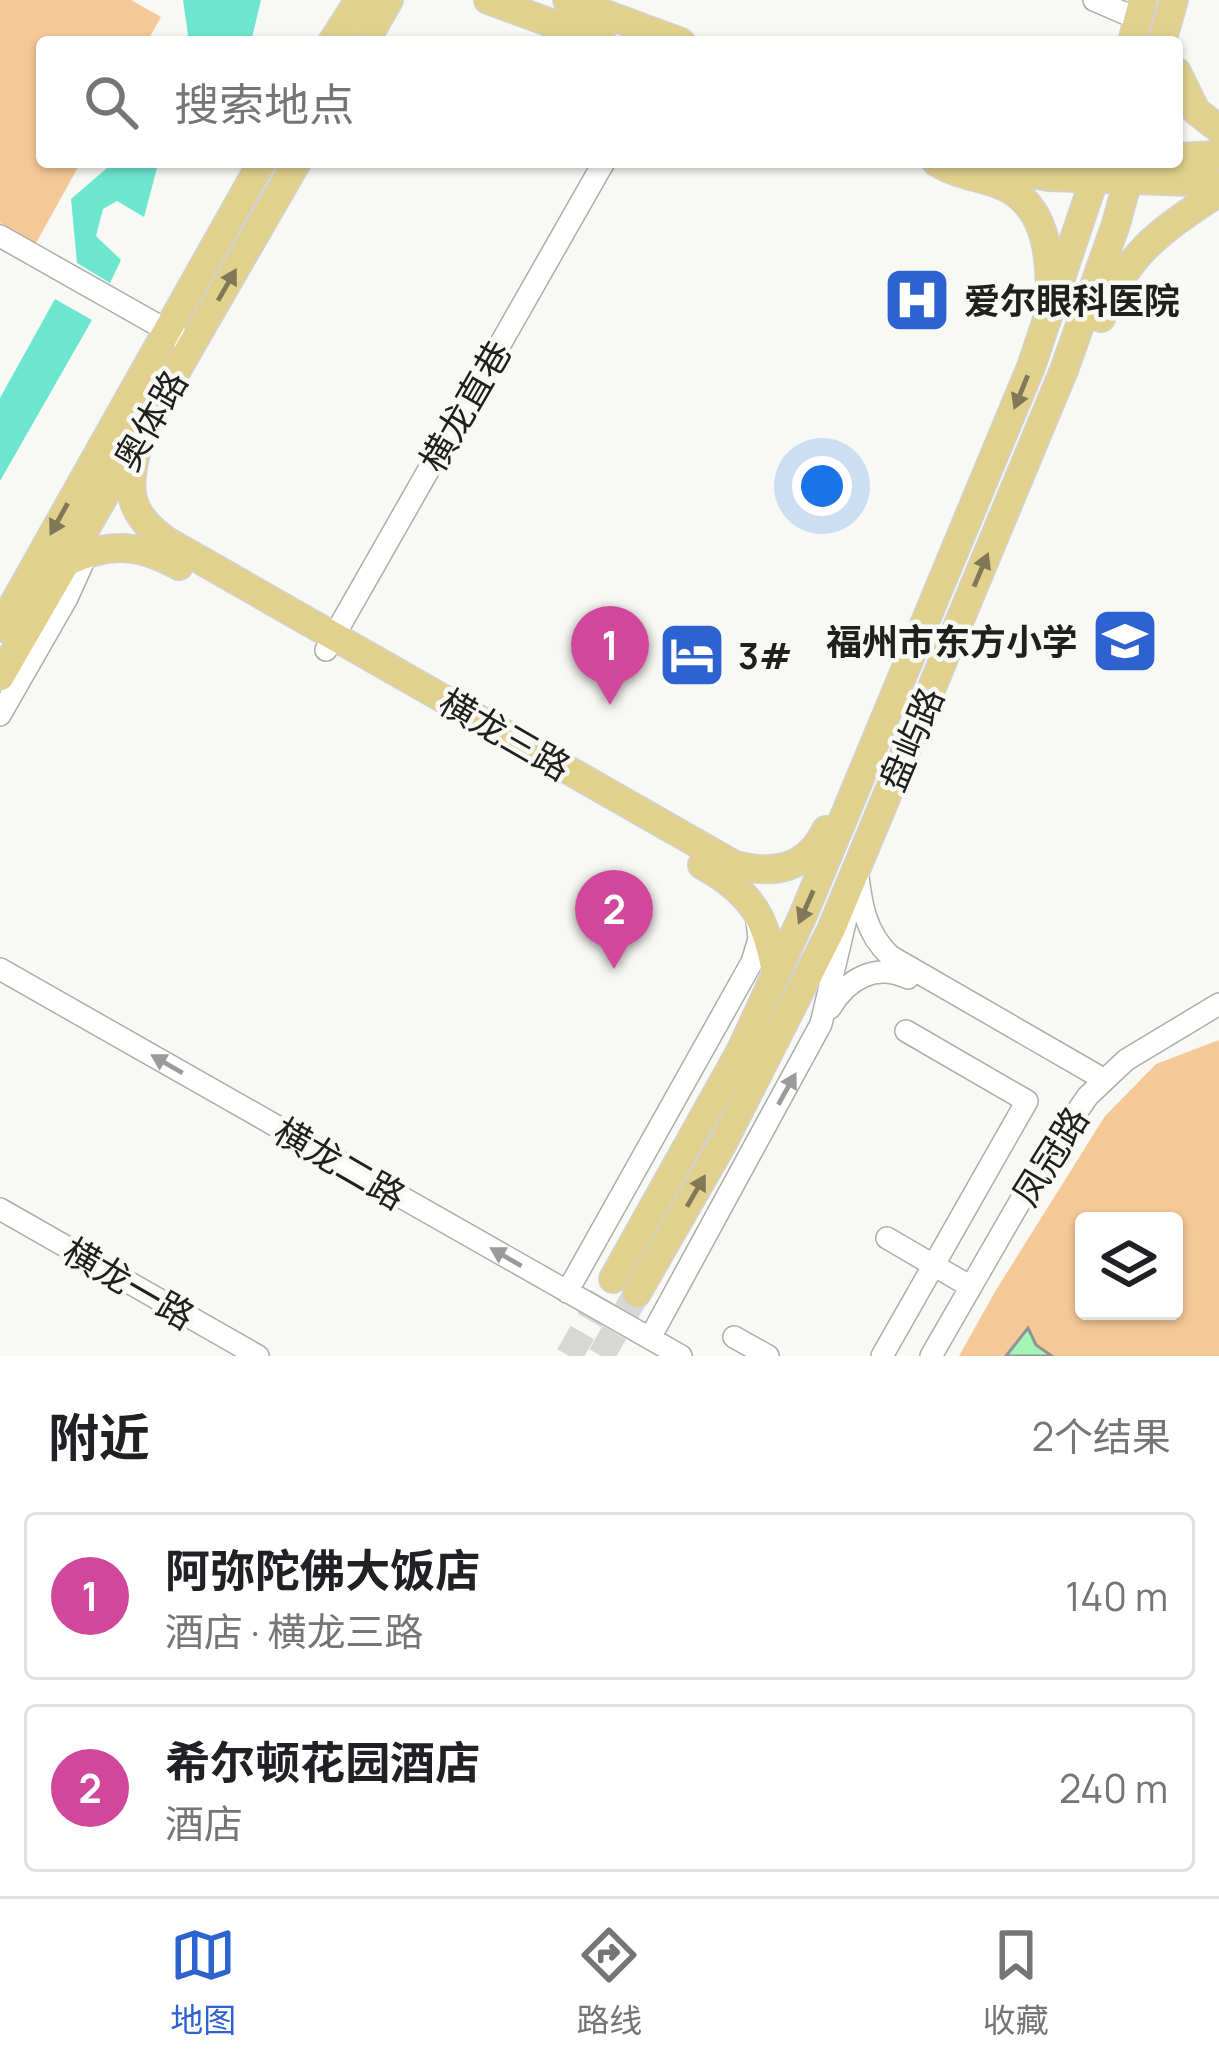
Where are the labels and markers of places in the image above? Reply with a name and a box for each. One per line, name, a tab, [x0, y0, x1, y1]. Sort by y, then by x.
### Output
hospital icon: 爱尔眼科医院	[882, 265, 952, 335]
place label: 爱尔眼科医院	[964, 276, 1180, 325]
pin: 1	[571, 606, 649, 705]
school or university icon: 福州市东方小学	[1090, 606, 1160, 676]
place label: 福州市东方小学	[826, 617, 1078, 666]
hotel icon: 3#	[657, 620, 727, 690]
place label: 3#	[738, 631, 792, 680]
pin: 2	[575, 870, 653, 969]

